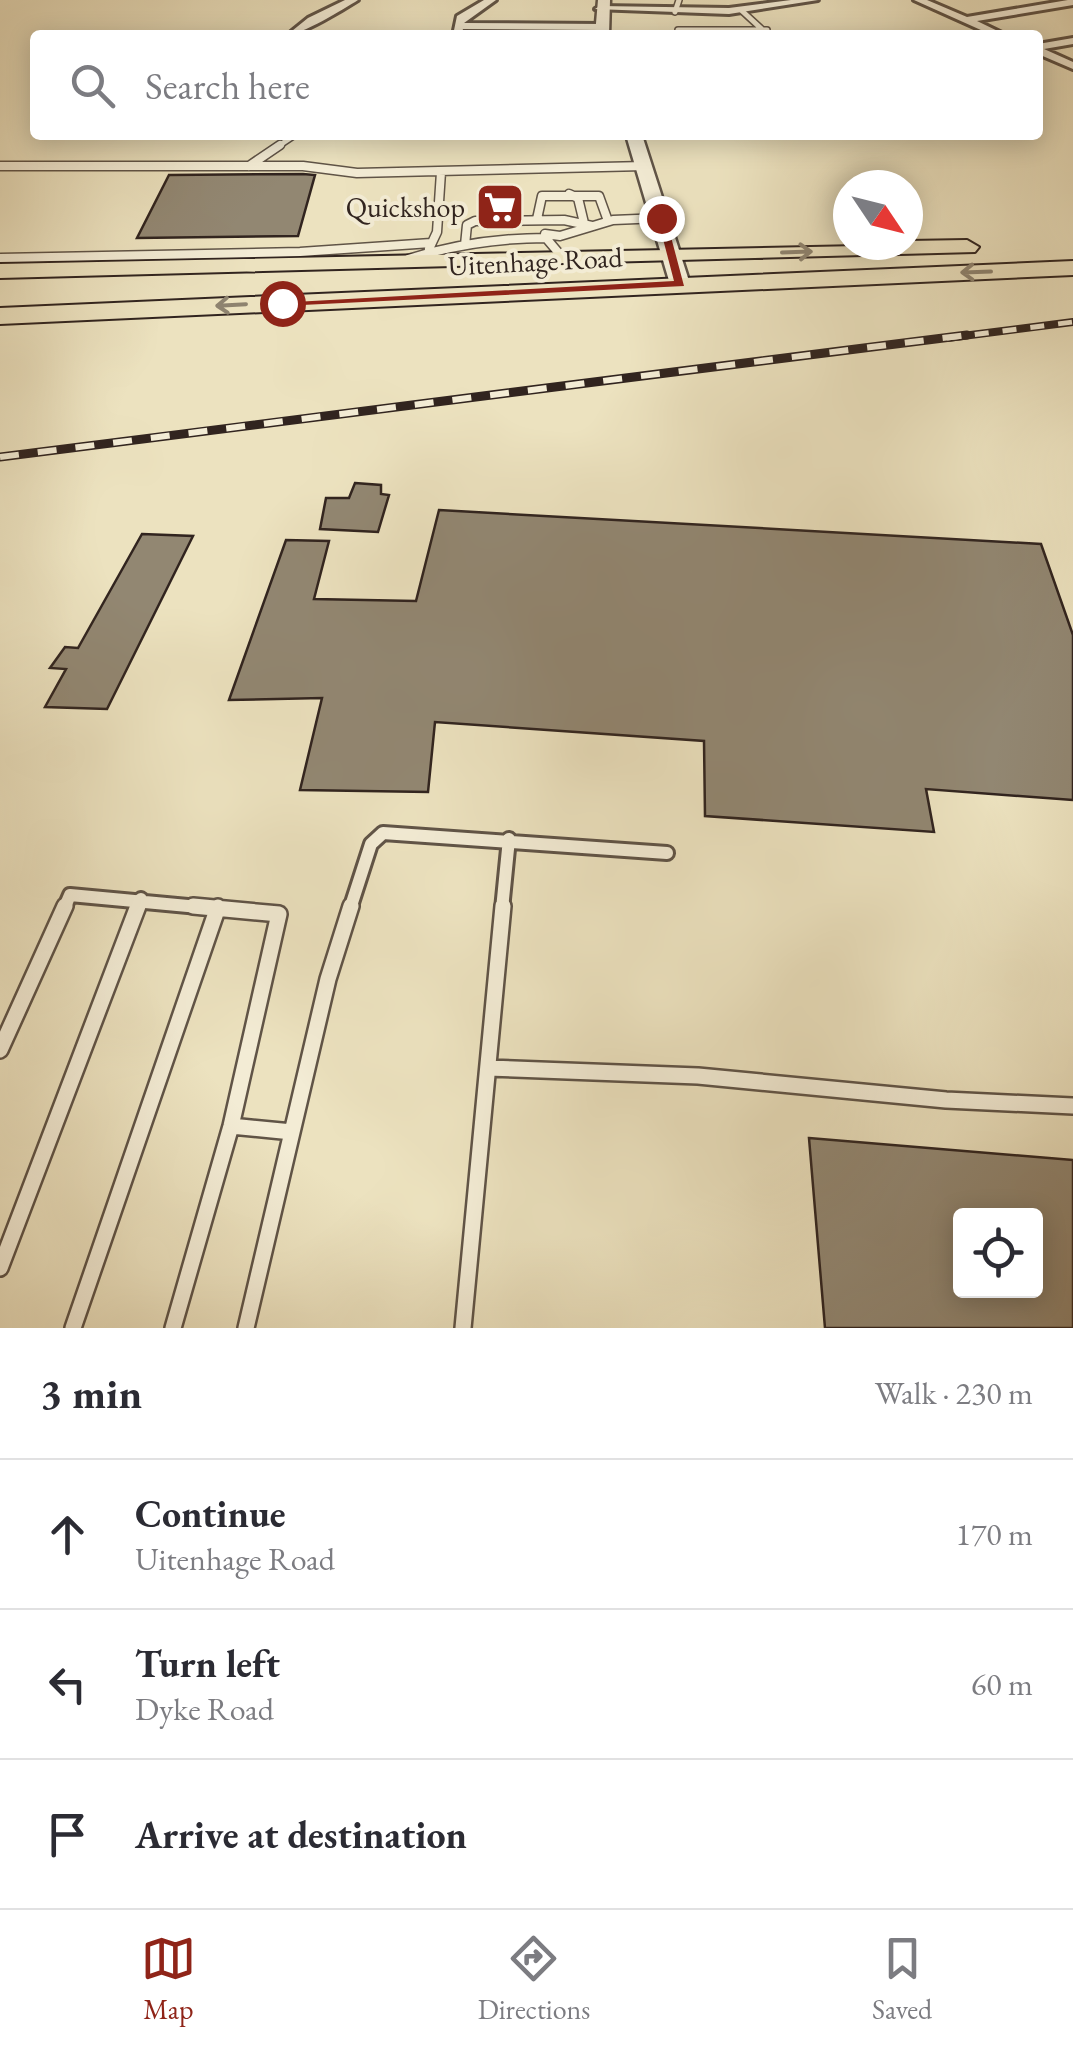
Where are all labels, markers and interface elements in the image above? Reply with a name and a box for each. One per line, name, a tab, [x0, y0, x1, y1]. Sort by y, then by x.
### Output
search box	[30, 30, 1043, 140]
icon: search	[65, 58, 120, 113]
text: Search here	[145, 61, 310, 110]
north arrow	[833, 170, 923, 260]
supermarket icon: Quickshop	[474, 181, 526, 233]
place label: Quickshop	[346, 189, 465, 225]
route end	[639, 196, 685, 242]
street label: Uitenhage Road	[447, 238, 624, 284]
one-way arrow	[781, 242, 813, 261]
one-way arrow	[960, 263, 992, 282]
route start	[260, 281, 306, 327]
one-way arrow	[216, 296, 248, 315]
map controls	[953, 1208, 1043, 1298]
button: locate	[953, 1208, 1043, 1298]
text: 3 min	[40, 1366, 142, 1421]
text: Walk · 230 m	[875, 1372, 1033, 1414]
text: Continue	[135, 1489, 286, 1538]
icon: ahead	[40, 1507, 95, 1562]
text: 170 m	[956, 1513, 1033, 1555]
text: Uitenhage Road	[135, 1538, 335, 1580]
text: Turn left	[135, 1639, 280, 1688]
icon: left	[40, 1657, 95, 1712]
text: 60 m	[971, 1663, 1033, 1705]
text: Dyke Road	[135, 1688, 274, 1730]
icon: arrive	[40, 1807, 95, 1862]
text: Arrive at destination	[135, 1810, 467, 1859]
tab: Map	[141, 1931, 196, 2027]
tab: Directions	[478, 1931, 590, 2027]
tab: Saved	[872, 1931, 932, 2027]

